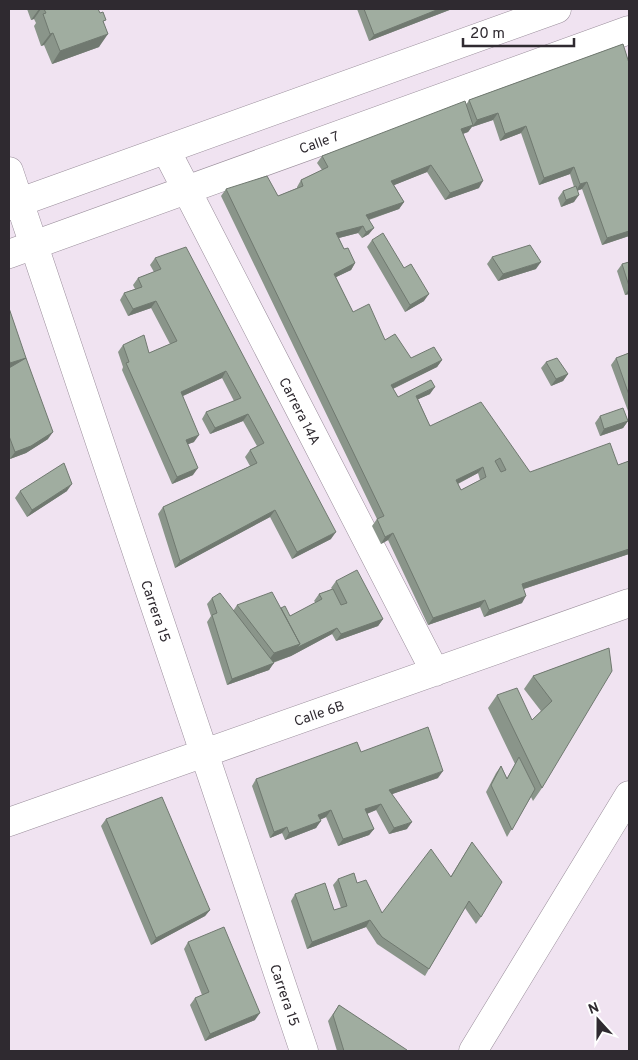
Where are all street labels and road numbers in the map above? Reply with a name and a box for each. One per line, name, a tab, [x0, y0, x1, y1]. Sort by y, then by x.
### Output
street label: Calle 7	[297, 128, 342, 158]
street label: Carrera 14A	[274, 375, 323, 448]
street label: Carrera 15	[136, 578, 173, 645]
street label: Calle 6B	[292, 698, 347, 731]
street label: Carrera 15	[265, 962, 302, 1029]

